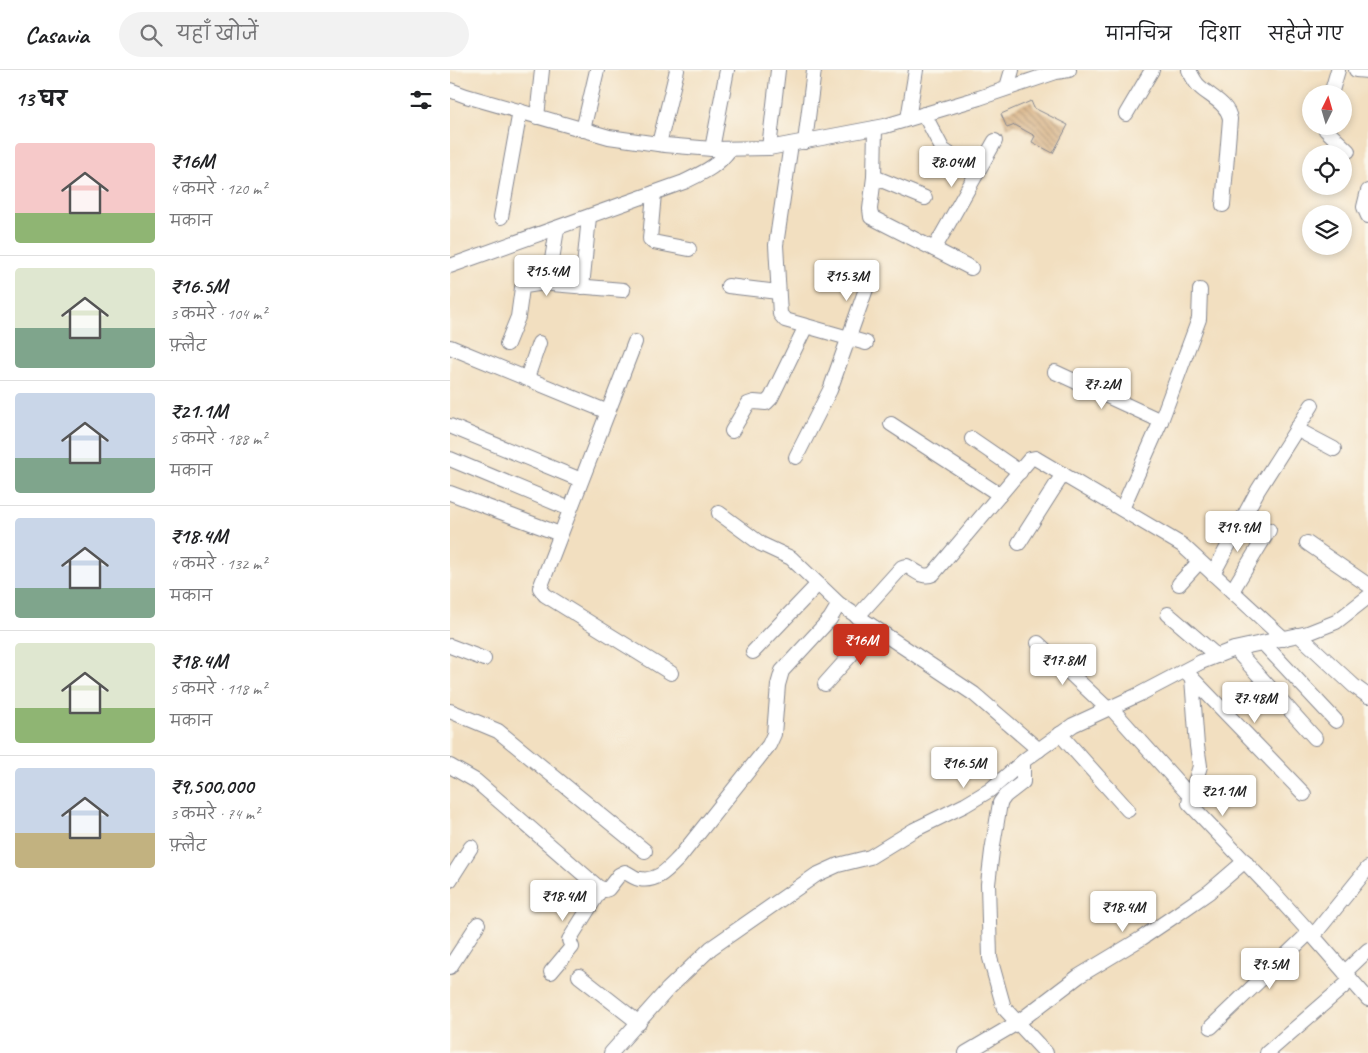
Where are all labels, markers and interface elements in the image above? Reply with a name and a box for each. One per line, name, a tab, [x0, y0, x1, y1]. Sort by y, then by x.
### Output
search box	[119, 12, 469, 57]
text: Casavia	[25, 20, 89, 50]
icon: search	[137, 21, 165, 49]
text: यहाँ खोजें	[177, 22, 258, 46]
text: मानचित्र	[1106, 23, 1172, 45]
text: दिशा	[1200, 23, 1240, 45]
text: सहेजे गए	[1268, 23, 1343, 45]
north arrow	[1302, 85, 1352, 135]
map controls	[1302, 85, 1352, 255]
text: 13 घर	[15, 86, 67, 112]
icon: filters	[407, 86, 435, 114]
button: locate	[1302, 145, 1352, 195]
pin: ₹8.04M	[911, 146, 993, 188]
text: ₹16M	[170, 148, 214, 174]
text: ₹8.04M	[930, 152, 974, 172]
icon: home	[55, 163, 115, 223]
text: 4 कमरे · 120 m²	[170, 179, 266, 199]
button: layers	[1302, 205, 1352, 255]
text: मकान	[170, 211, 212, 231]
pin: ₹15.4M	[506, 254, 588, 297]
pin: ₹15.3M	[806, 260, 888, 302]
text: ₹15.4M	[525, 261, 569, 281]
text: ₹15.3M	[825, 266, 869, 286]
text: ₹16.5M	[170, 273, 227, 299]
icon: home	[55, 288, 115, 348]
text: 3 कमरे · 104 m²	[170, 304, 266, 324]
text: फ़्लैट	[170, 336, 206, 356]
pin: ₹7.2M	[1067, 368, 1137, 410]
text: ₹7.2M	[1084, 374, 1120, 394]
text: ₹21.1M	[170, 398, 227, 424]
icon: home	[55, 413, 115, 473]
text: 5 कमरे · 188 m²	[170, 429, 266, 449]
text: मकान	[170, 461, 212, 481]
pin: ₹19.9M	[1197, 510, 1279, 553]
text: ₹19.9M	[1216, 517, 1260, 537]
text: ₹18.4M	[170, 523, 227, 549]
icon: home	[55, 538, 115, 598]
text: 4 कमरे · 132 m²	[170, 554, 266, 574]
text: मकान	[170, 586, 212, 606]
pin: ₹16M	[831, 624, 891, 666]
text: ₹16M	[844, 630, 878, 650]
pin: ₹17.8M	[1022, 644, 1104, 686]
text: ₹18.4M	[170, 648, 227, 674]
text: ₹17.8M	[1041, 650, 1085, 670]
icon: home	[55, 663, 115, 723]
text: 5 कमरे · 118 m²	[170, 679, 266, 699]
pin: ₹7.48M	[1214, 682, 1296, 724]
text: ₹7.48M	[1233, 688, 1277, 708]
text: मकान	[170, 711, 212, 731]
pin: ₹16.5M	[923, 746, 1005, 789]
text: ₹16.5M	[942, 753, 986, 773]
text: ₹9,500,000	[170, 773, 253, 799]
pin: ₹21.1M	[1182, 774, 1264, 817]
text: ₹21.1M	[1201, 781, 1245, 801]
icon: home	[55, 788, 115, 848]
text: 3 कमरे · 74 m²	[170, 804, 259, 824]
text: फ़्लैट	[170, 836, 206, 856]
pin: ₹18.4M	[522, 880, 604, 922]
text: ₹18.4M	[541, 886, 585, 906]
pin: ₹18.4M	[1082, 890, 1164, 933]
text: ₹18.4M	[1101, 897, 1145, 917]
pin: ₹9.5M	[1235, 948, 1305, 990]
text: ₹9.5M	[1252, 954, 1288, 974]

